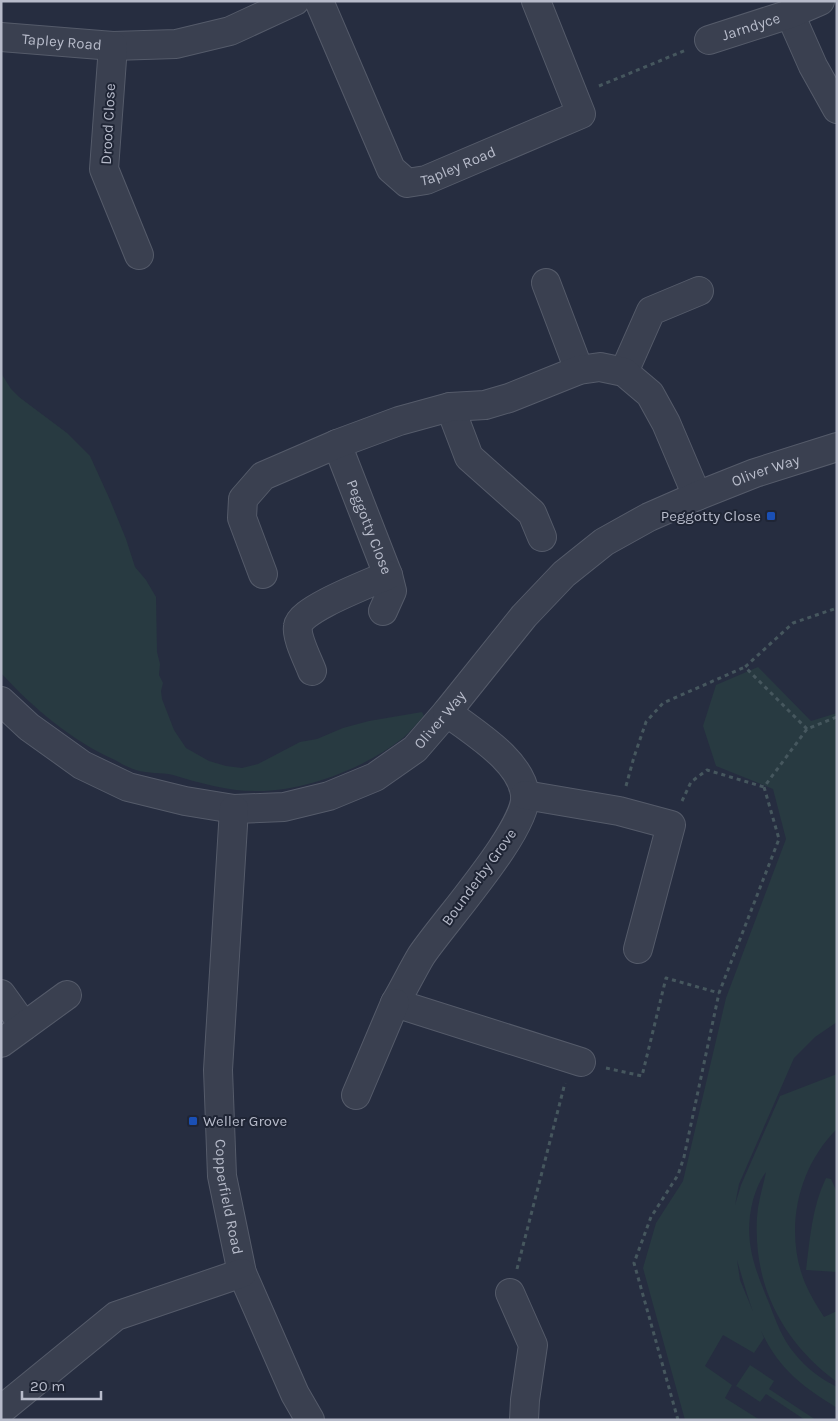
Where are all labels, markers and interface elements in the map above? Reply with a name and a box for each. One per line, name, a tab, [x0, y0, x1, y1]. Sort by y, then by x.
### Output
street label: Jarndyce	[720, 9, 782, 44]
street label: Tapley Road	[21, 30, 103, 54]
street label: Drood Close	[97, 83, 119, 165]
street label: Tapley Road	[419, 142, 498, 190]
street label: Oliver Way	[729, 450, 802, 490]
street label: Peggotty Close	[343, 477, 396, 577]
place label: Peggotty Close	[661, 507, 761, 525]
marker: Peggotty Close	[765, 510, 777, 522]
street label: Oliver Way	[410, 687, 470, 753]
street label: Bounderby Grove	[438, 825, 520, 929]
place label: Weller Grove	[203, 1112, 287, 1130]
marker: Weller Grove	[187, 1115, 199, 1127]
street label: Copperfield Road	[212, 1139, 247, 1256]
scale bar	[22, 1368, 101, 1400]
text: 20 m	[30, 1377, 65, 1395]

